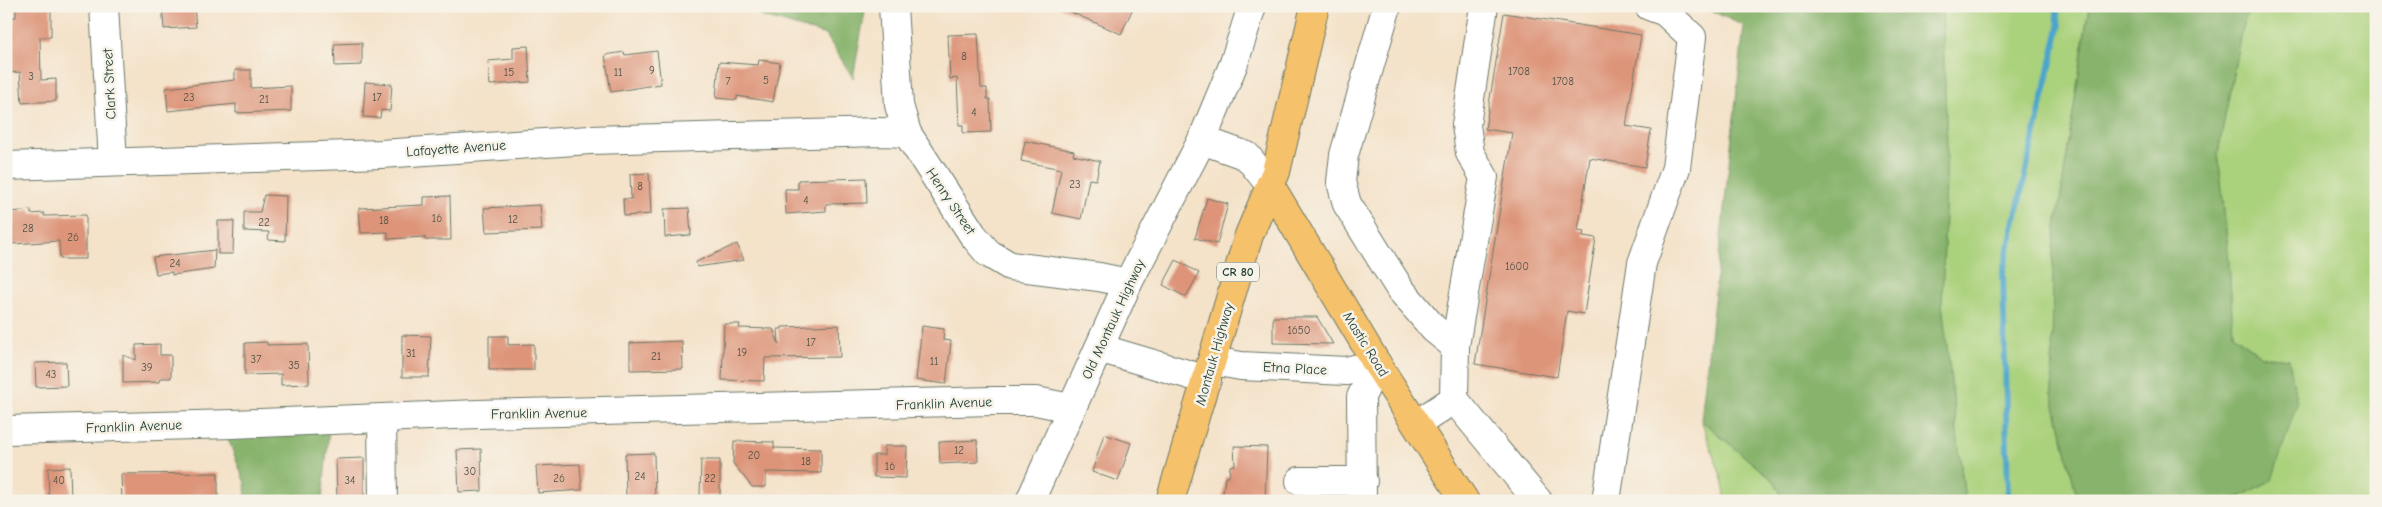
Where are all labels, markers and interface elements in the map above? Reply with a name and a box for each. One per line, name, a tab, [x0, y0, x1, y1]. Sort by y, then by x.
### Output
street label: Clark Street	[99, 47, 120, 120]
house number: 8	[961, 50, 967, 63]
house number: 9	[649, 64, 655, 77]
house number: 1708	[1508, 65, 1530, 78]
house number: 15	[504, 66, 514, 79]
house number: 11	[614, 66, 622, 79]
house number: 3	[28, 70, 34, 83]
house number: 5	[763, 74, 769, 87]
house number: 7	[725, 75, 731, 88]
house number: 1708	[1552, 75, 1574, 88]
house number: 23	[183, 91, 195, 104]
house number: 17	[372, 91, 382, 104]
house number: 21	[259, 93, 269, 106]
house number: 4	[971, 106, 977, 119]
street label: Lafayette Avenue	[406, 137, 506, 160]
street label: Henry Street	[922, 165, 980, 239]
house number: 23	[1069, 178, 1081, 191]
house number: 8	[637, 180, 643, 193]
house number: 4	[803, 194, 809, 207]
house number: 16	[432, 212, 442, 225]
house number: 12	[508, 213, 518, 226]
house number: 18	[379, 214, 389, 227]
house number: 22	[258, 216, 270, 229]
house number: 28	[22, 222, 34, 235]
house number: 26	[67, 231, 79, 244]
street label: Old Montauk Highway	[1078, 256, 1149, 382]
house number: 24	[169, 257, 181, 270]
house number: 1600	[1505, 260, 1529, 273]
road number: CR 80	[1217, 262, 1259, 282]
street label: Montauk Highway	[1192, 300, 1237, 407]
street label: Mastic Road	[1339, 309, 1392, 380]
house number: 1650	[1288, 324, 1310, 337]
house number: 17	[806, 336, 816, 349]
house number: 19	[737, 346, 747, 359]
house number: 31	[406, 347, 416, 360]
house number: 21	[651, 350, 661, 363]
house number: 37	[251, 353, 261, 366]
house number: 11	[930, 355, 938, 368]
street label: Etna Place	[1263, 358, 1327, 379]
house number: 35	[288, 359, 300, 372]
house number: 39	[141, 361, 153, 374]
house number: 43	[46, 368, 56, 381]
street label: Franklin Avenue	[896, 393, 992, 414]
street label: Franklin Avenue	[491, 404, 587, 423]
street label: Franklin Avenue	[86, 416, 182, 437]
house number: 12	[954, 444, 964, 457]
house number: 20	[748, 449, 760, 462]
house number: 18	[801, 455, 811, 468]
house number: 16	[885, 460, 895, 473]
house number: 30	[464, 465, 476, 478]
house number: 24	[634, 470, 646, 483]
house number: 26	[553, 472, 565, 485]
house number: 22	[704, 472, 716, 485]
house number: 40	[53, 474, 65, 487]
house number: 34	[345, 474, 355, 487]

